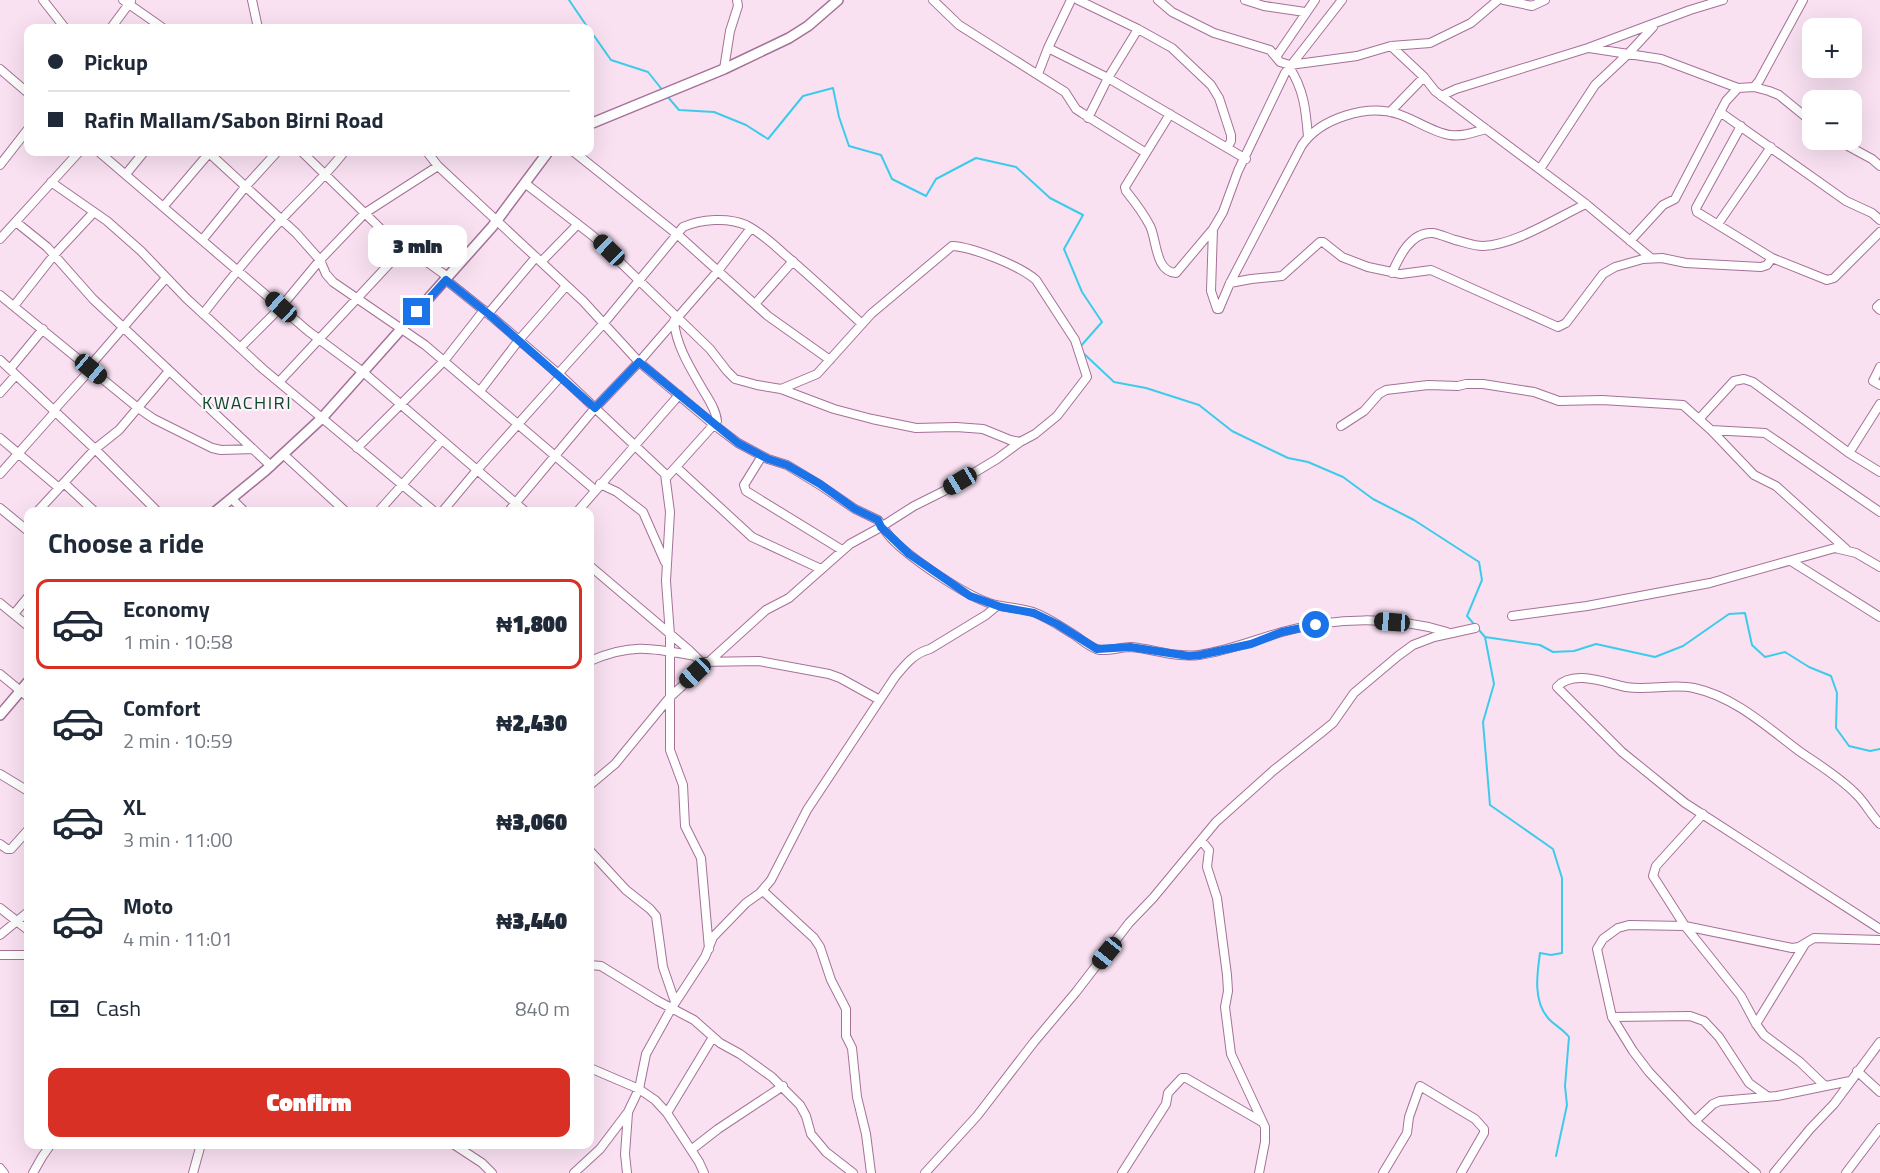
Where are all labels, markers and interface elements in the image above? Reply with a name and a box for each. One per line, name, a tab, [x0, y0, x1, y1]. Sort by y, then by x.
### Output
map controls	[1802, 18, 1862, 150]
button: +	[1802, 18, 1862, 78]
text: Pickup	[84, 45, 148, 79]
button: −	[1802, 90, 1862, 150]
text: Rafin Mallam/Sabon Birni Road	[84, 103, 384, 137]
callout: 3 min	[368, 225, 466, 267]
text: 3 min	[393, 230, 442, 261]
car	[590, 231, 628, 269]
car	[262, 288, 300, 326]
route end	[403, 298, 430, 325]
car	[71, 351, 111, 387]
district label: KWACHIRI	[202, 389, 292, 416]
car	[940, 464, 980, 498]
text: Choose a ride	[48, 522, 204, 563]
text: Economy	[123, 592, 210, 626]
icon: car	[51, 597, 105, 651]
text: ₦1,800	[496, 607, 567, 641]
route start	[1302, 611, 1329, 638]
car	[1373, 612, 1411, 632]
text: 1 min · 10:58	[123, 626, 233, 657]
car	[676, 654, 714, 692]
text: Comfort	[123, 691, 201, 725]
icon: car	[51, 696, 105, 750]
text: ₦2,430	[496, 706, 567, 740]
text: 2 min · 10:59	[123, 725, 233, 756]
text: XL	[123, 790, 146, 824]
icon: car	[51, 795, 105, 849]
text: ₦3,060	[496, 805, 567, 839]
text: 3 min · 11:00	[123, 824, 233, 855]
text: Moto	[123, 889, 173, 923]
icon: car	[51, 894, 105, 948]
text: ₦3,440	[496, 904, 567, 938]
text: 4 min · 11:01	[123, 923, 233, 954]
car	[1089, 933, 1125, 973]
text: Cash	[96, 991, 141, 1025]
icon: cash	[48, 992, 81, 1025]
text: 840 m	[515, 993, 570, 1024]
button: Confirm	[48, 1068, 570, 1137]

